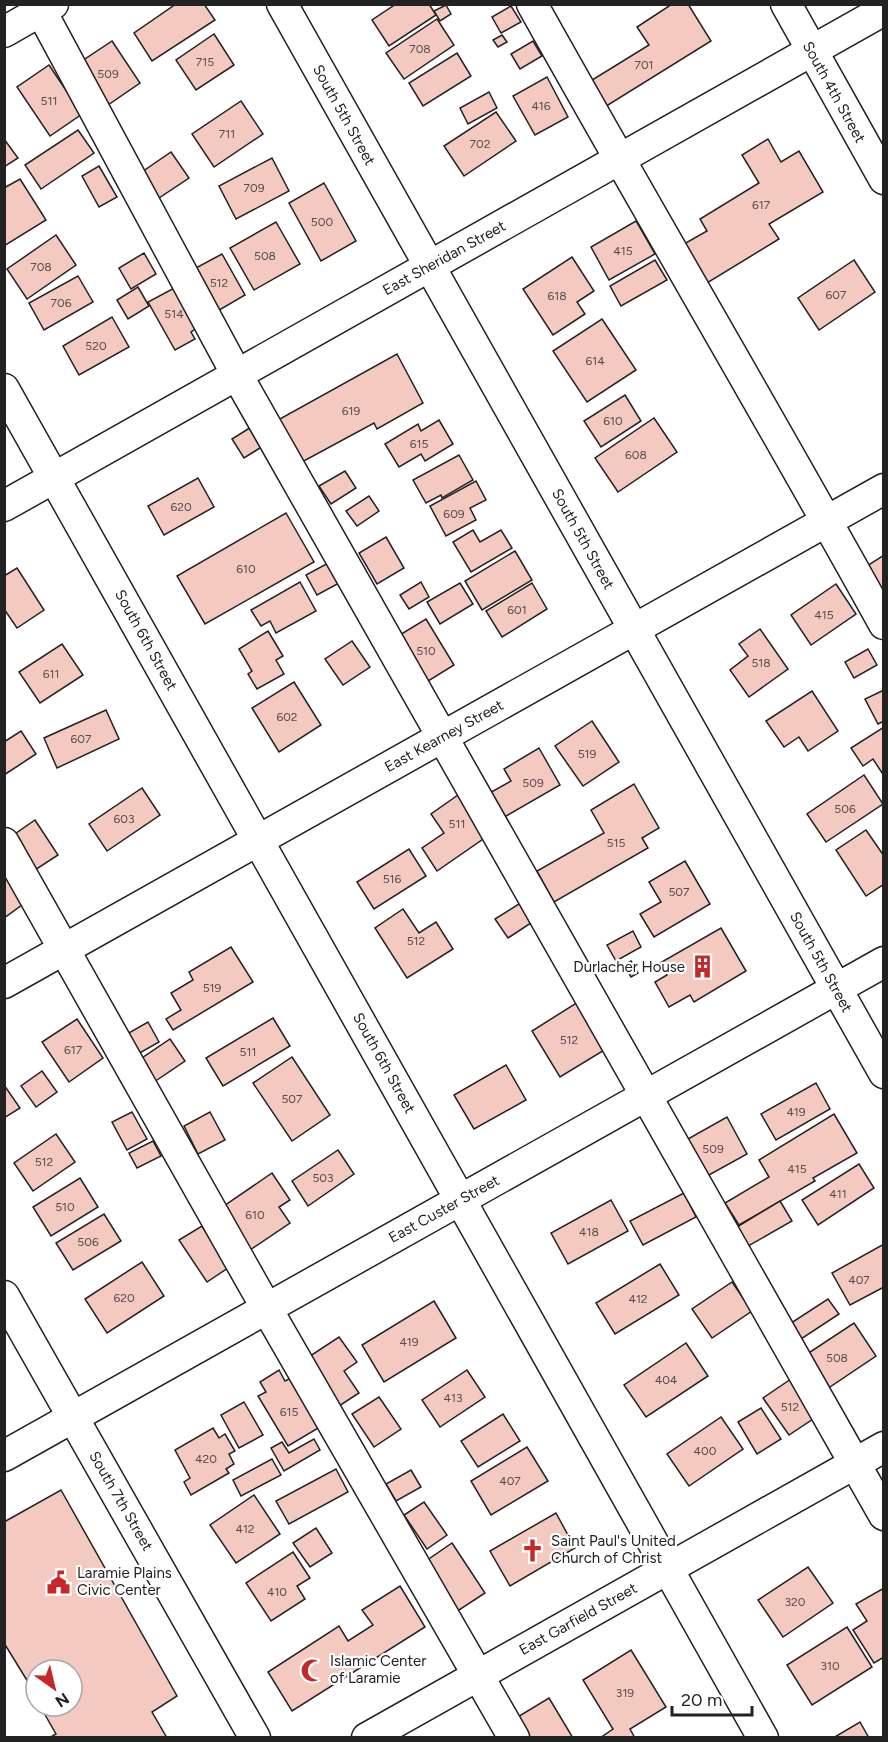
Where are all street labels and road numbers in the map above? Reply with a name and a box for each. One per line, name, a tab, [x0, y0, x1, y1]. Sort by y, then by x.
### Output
street label: South 4th Street	[799, 38, 869, 146]
street label: South 5th Street	[309, 61, 379, 169]
street label: East Sheridan Street	[379, 217, 509, 299]
street label: South 5th Street	[548, 485, 618, 593]
street label: South 6th Street	[111, 587, 181, 694]
street label: East Kearney Street	[382, 696, 507, 776]
street label: South 5th Street	[786, 908, 856, 1016]
street label: South 6th Street	[349, 1010, 419, 1117]
street label: East Custer Street	[386, 1171, 503, 1247]
street label: South 7th Street	[85, 1448, 157, 1554]
street label: East Garfield Street	[516, 1579, 640, 1659]

